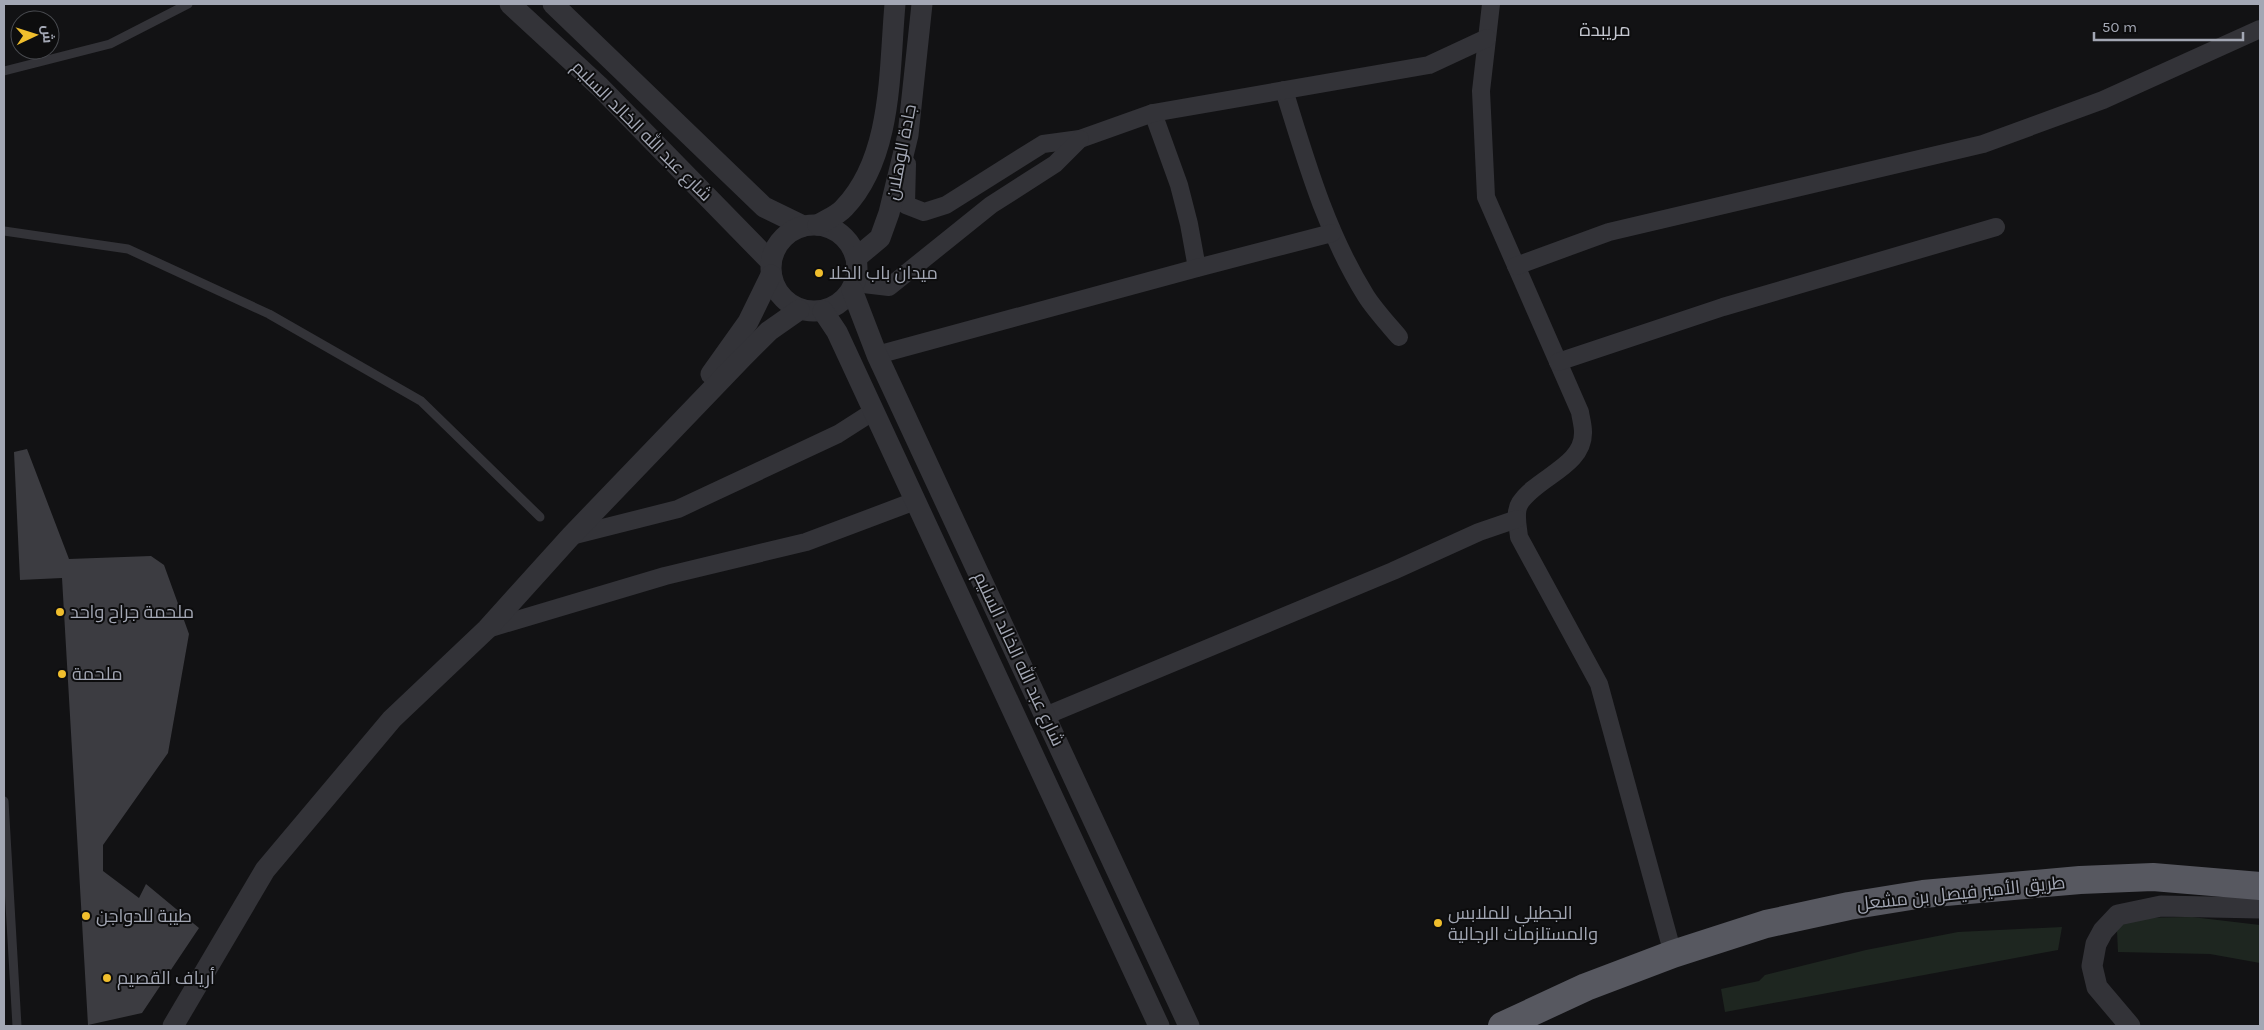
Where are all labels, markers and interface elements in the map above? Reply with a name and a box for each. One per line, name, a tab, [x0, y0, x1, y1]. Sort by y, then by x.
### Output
north arrow	[10, 10, 60, 60]
scale bar	[2094, 10, 2243, 42]
text: 50 m	[2102, 18, 2137, 36]
district label: مريبدة	[1579, 19, 1631, 41]
text: ش	[38, 25, 57, 44]
street label: شارع عبد الله الخالد السليم	[566, 55, 718, 207]
street label: جادة الوهلان	[881, 102, 921, 202]
place label: ميدان باب الخلا	[829, 262, 938, 284]
marker: ميدان باب الخلا	[813, 267, 825, 279]
street label: شارع عبد الله الخالد السليم	[968, 568, 1070, 750]
place label: ملحمة جراح واحد	[70, 601, 194, 624]
marker: ملحمة جراح واحد	[54, 606, 66, 618]
place label: ملحمة	[72, 663, 123, 685]
marker: ملحمة	[56, 668, 68, 680]
street label: طريق الأمير فيصل بن مشعل	[1856, 871, 2066, 916]
place label: الجطيلي للملابس والمستلزمات الرجالية	[1448, 902, 1598, 945]
place label: طيبة للدواجن	[96, 905, 192, 927]
marker: طيبة للدواجن	[80, 910, 92, 922]
marker: الجطيلي للملابس والمستلزمات الرجالية	[1432, 917, 1444, 929]
place label: أرياف القصيم	[117, 967, 215, 990]
marker: أرياف القصيم	[101, 972, 113, 984]

